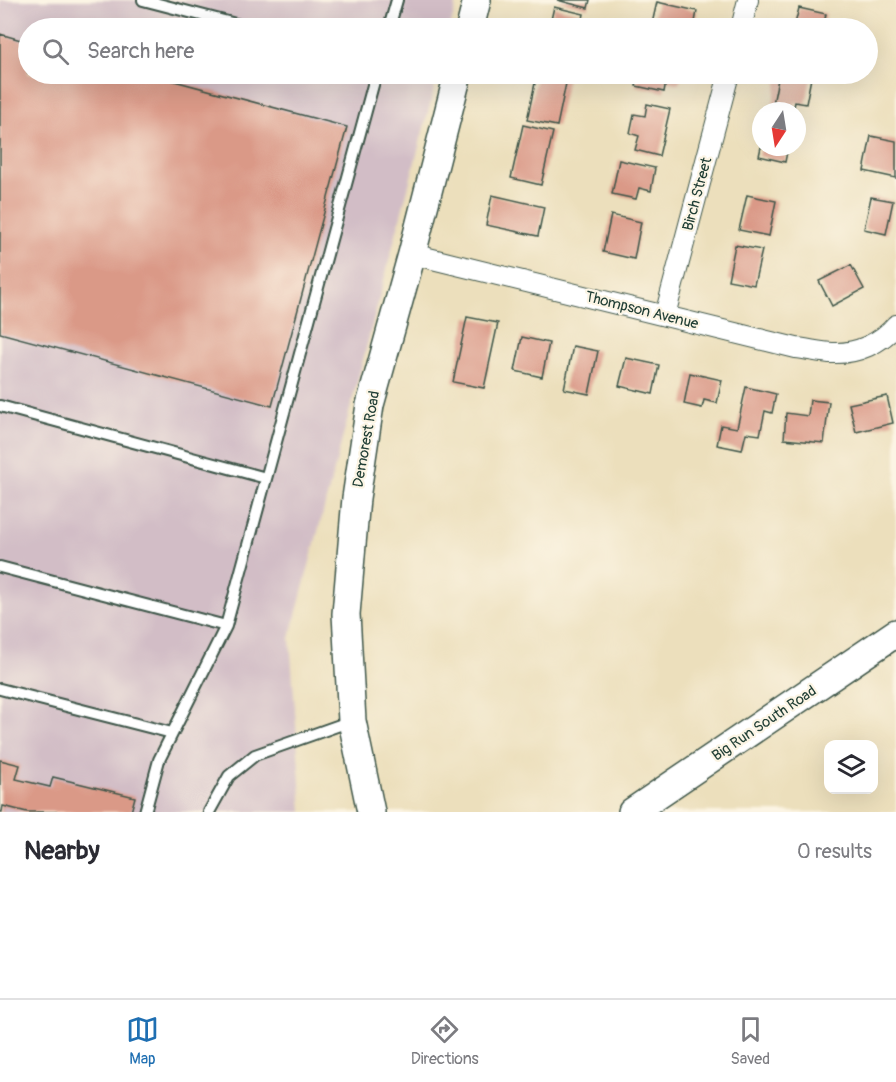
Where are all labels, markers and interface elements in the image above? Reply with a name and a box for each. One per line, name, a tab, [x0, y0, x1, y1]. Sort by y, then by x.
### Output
search box	[18, 18, 878, 84]
icon: search	[39, 35, 72, 68]
text: Search here	[87, 37, 194, 65]
north arrow	[752, 102, 806, 156]
street label: Birch Street	[679, 154, 717, 233]
street label: Thompson Avenue	[583, 287, 701, 334]
street label: Demorest Road	[349, 389, 384, 489]
street label: Big Run South Road	[709, 682, 820, 765]
map controls	[824, 740, 878, 794]
button: layers	[824, 740, 878, 794]
text: Nearby	[24, 835, 100, 867]
text: 0 results	[797, 839, 872, 864]
tab: Map	[126, 1013, 159, 1069]
tab: Directions	[411, 1013, 479, 1069]
tab: Saved	[730, 1013, 770, 1069]

